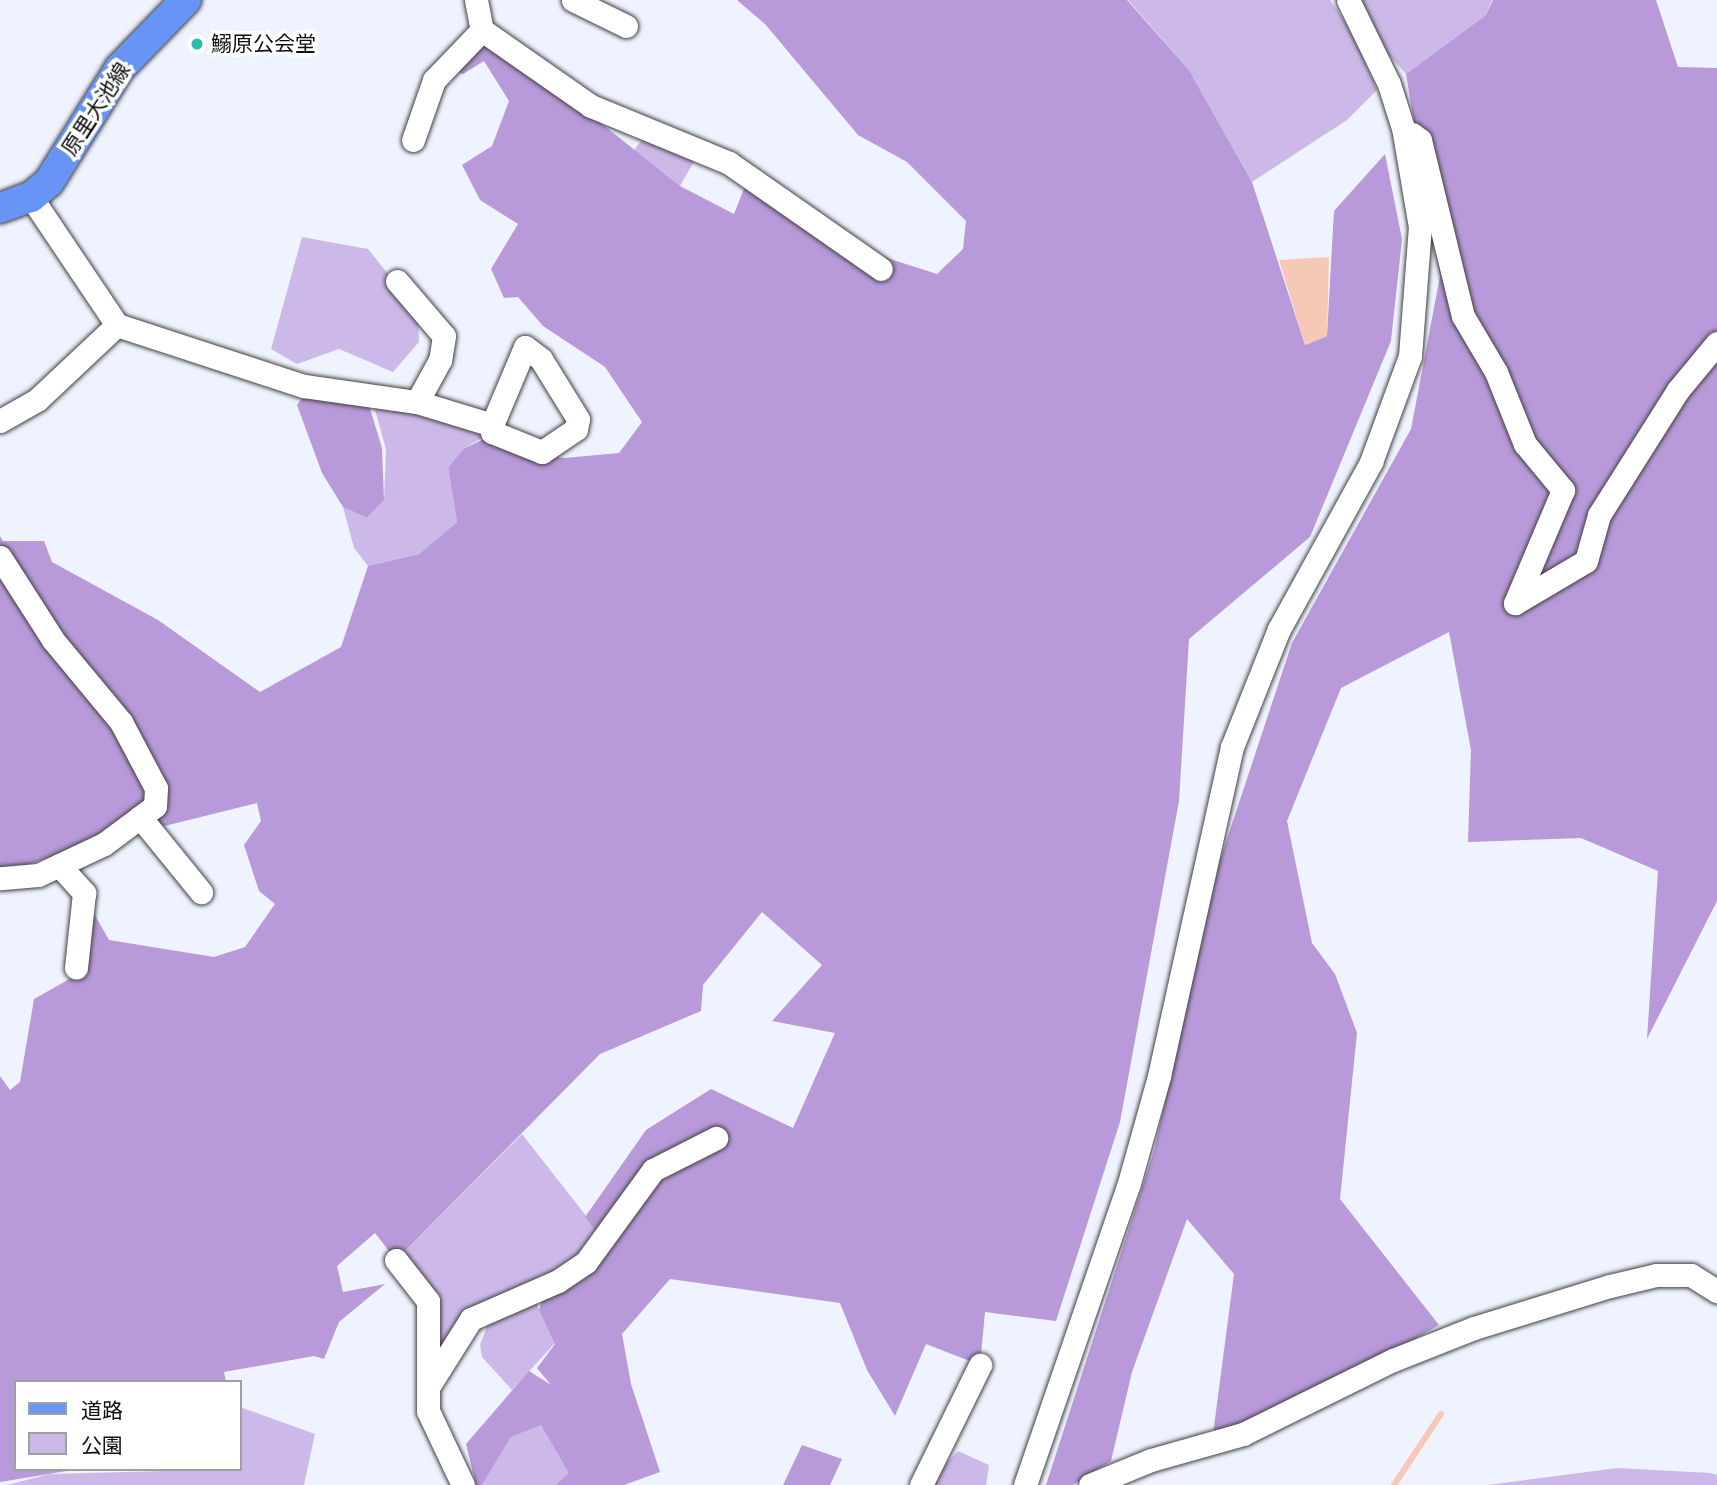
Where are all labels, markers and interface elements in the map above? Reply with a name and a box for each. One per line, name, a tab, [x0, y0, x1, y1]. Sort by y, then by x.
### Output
place label: 鰯原公会堂	[211, 31, 316, 57]
marker: 鰯原公会堂	[189, 36, 205, 52]
street label: 原里大池線	[57, 58, 135, 160]
legend	[14, 1380, 242, 1471]
text: 道路	[81, 1398, 123, 1423]
text: 公園	[81, 1433, 123, 1458]

